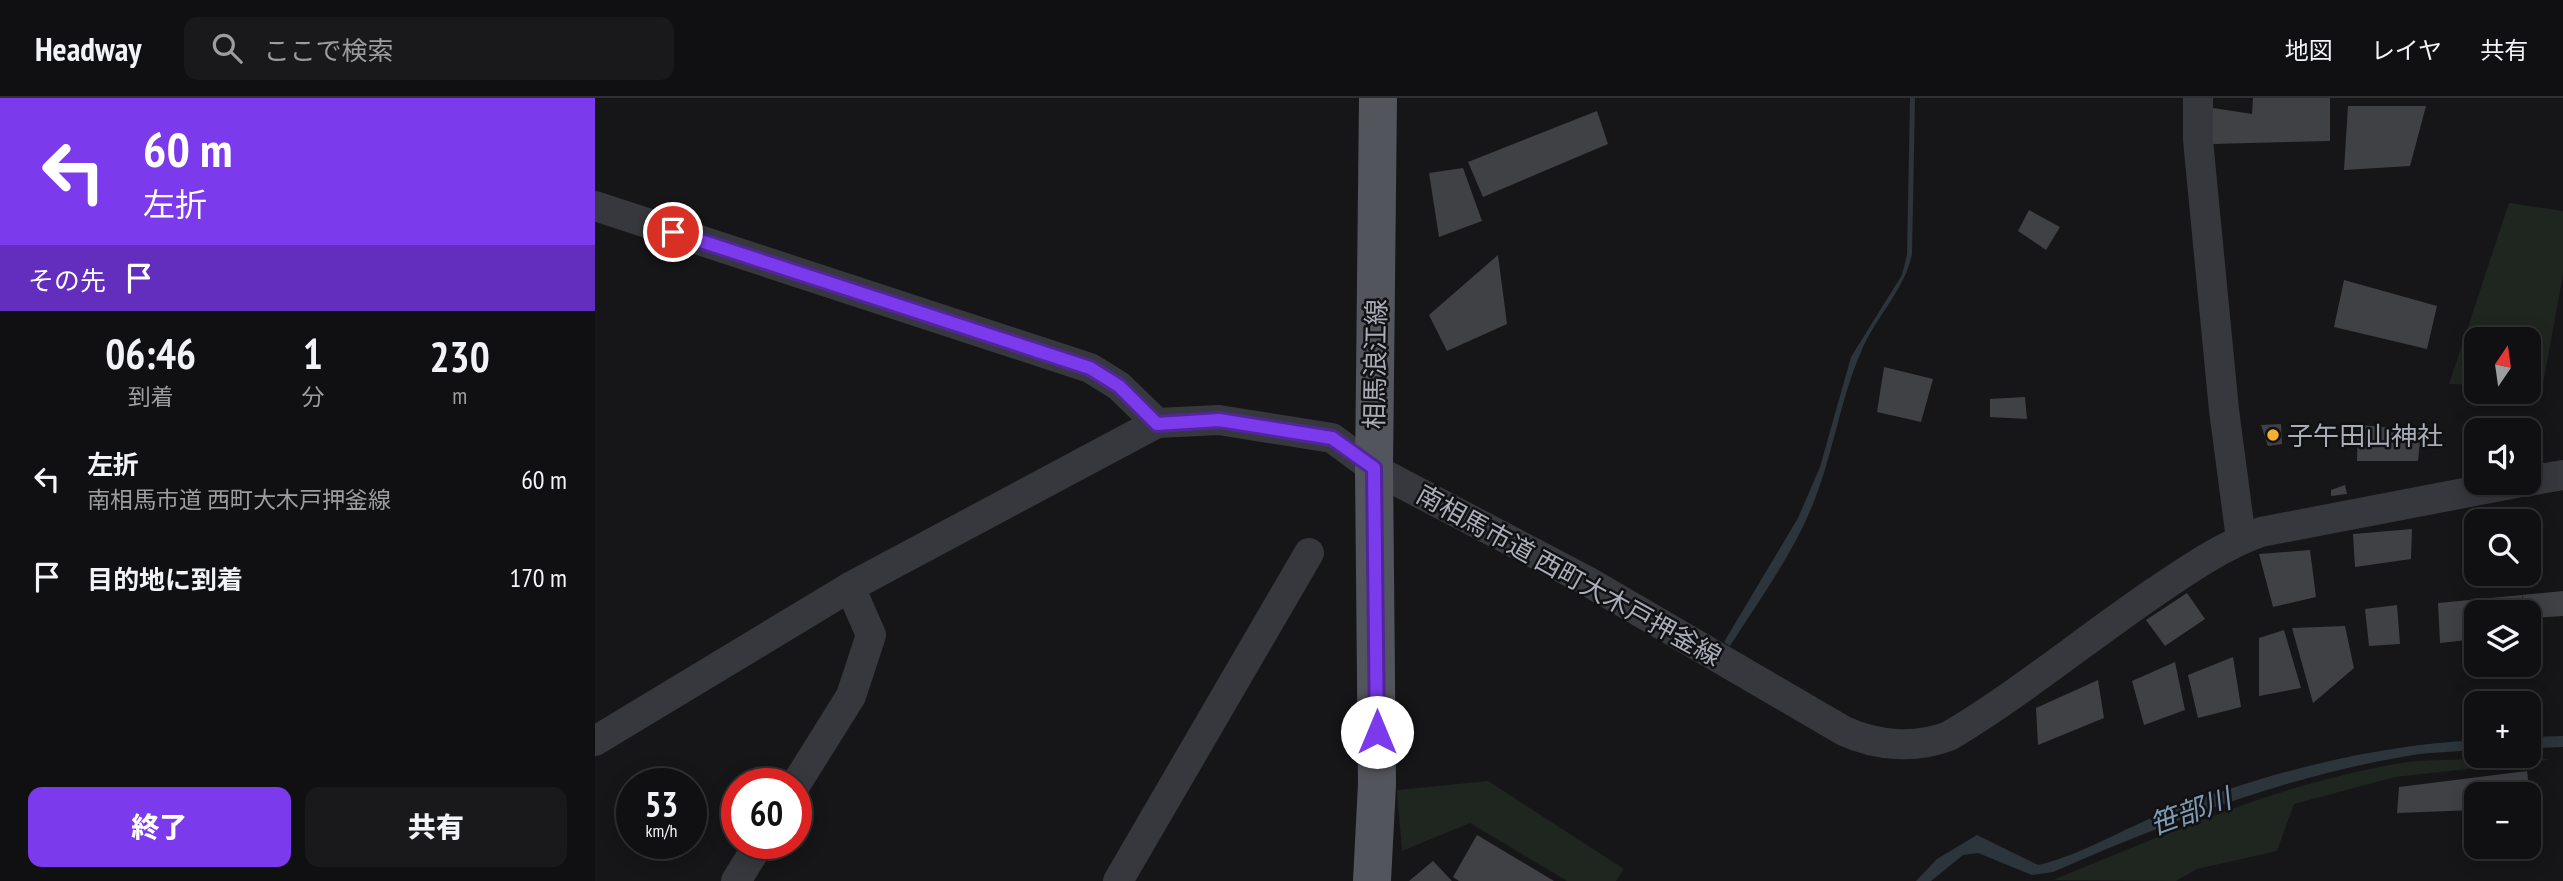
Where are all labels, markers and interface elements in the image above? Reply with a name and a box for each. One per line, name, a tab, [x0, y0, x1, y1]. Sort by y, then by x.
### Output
search box	[184, 17, 674, 80]
text: Headway	[35, 27, 142, 70]
icon: search	[208, 29, 246, 67]
text: ここで検索	[264, 34, 394, 67]
text: 地図	[2285, 35, 2333, 66]
text: レイヤ	[2371, 35, 2442, 66]
text: 共有	[2480, 35, 2528, 66]
text: 60 m	[143, 117, 232, 181]
icon: left	[28, 126, 119, 217]
text: 左折	[143, 183, 207, 225]
pin	[643, 202, 703, 262]
icon: arrive	[654, 213, 692, 251]
icon: arrive	[120, 259, 158, 297]
text: その先	[28, 264, 106, 297]
street label: 相馬浪江線	[1357, 299, 1393, 429]
text: 06:46	[105, 326, 196, 381]
text: 1	[303, 326, 323, 381]
north arrow	[2464, 327, 2541, 404]
map controls	[2464, 327, 2541, 859]
text: 230	[430, 329, 490, 384]
text: m	[452, 381, 467, 410]
text: 到着	[128, 382, 174, 411]
text: 分	[301, 382, 324, 411]
button: sound	[2464, 418, 2541, 495]
place label: 子午田山神社	[2287, 419, 2443, 452]
marker: 子午田山神社	[2265, 427, 2281, 443]
text: 左折	[87, 448, 139, 481]
icon: left	[28, 460, 66, 498]
text: 60 m	[521, 463, 567, 496]
street label: 南相馬市道 西町大木戸押釜線	[1411, 477, 1727, 673]
text: 南相馬市道 西町大木戸押釜線	[87, 485, 391, 514]
button: search	[2464, 509, 2541, 586]
icon: arrive	[28, 558, 66, 596]
text: 170 m	[509, 561, 567, 594]
text: 目的地に到着	[87, 563, 243, 596]
button: layers	[2464, 600, 2541, 677]
button: +	[2464, 691, 2541, 768]
position arrow	[1340, 695, 1414, 769]
speed limit sign: 60	[721, 768, 812, 859]
water label: 笹部川	[2144, 778, 2239, 843]
text: 53	[645, 781, 678, 827]
button: −	[2464, 782, 2541, 859]
button: 終了	[28, 787, 291, 867]
button: 共有	[305, 787, 567, 867]
text: km/h	[646, 819, 677, 842]

